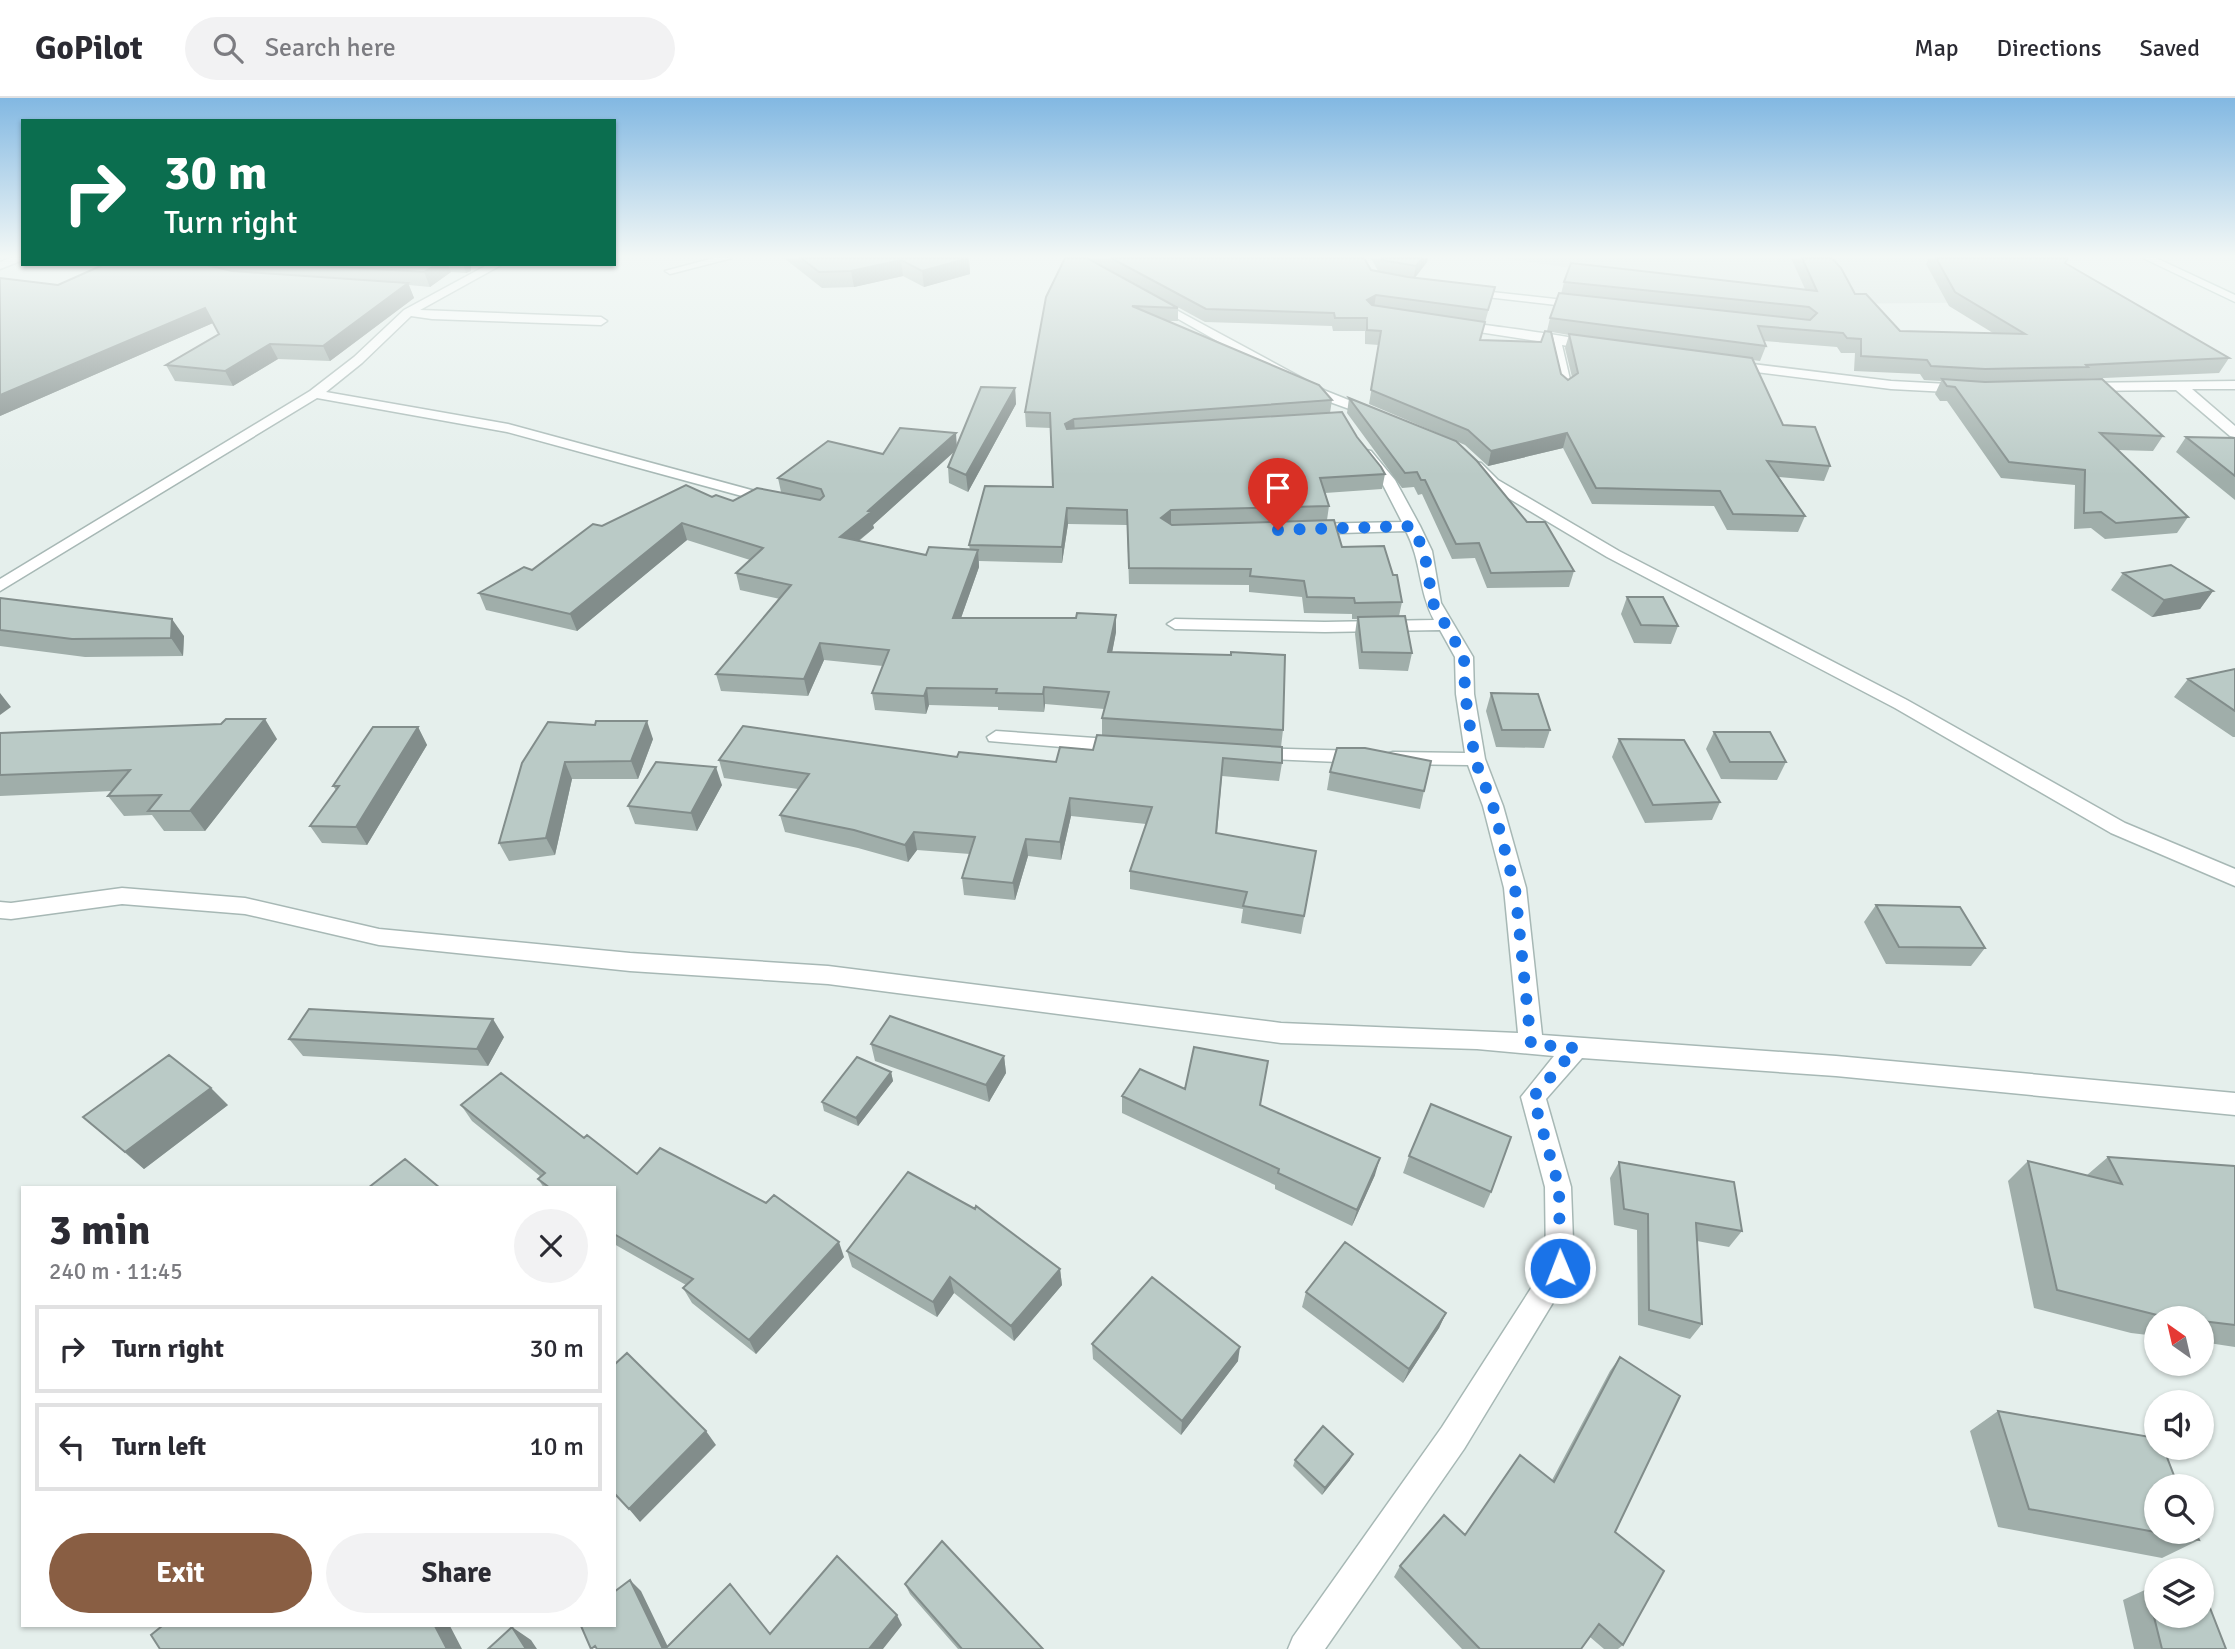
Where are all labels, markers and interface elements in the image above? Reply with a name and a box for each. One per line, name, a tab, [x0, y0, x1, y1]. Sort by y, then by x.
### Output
search box	[185, 17, 675, 80]
text: GoPilot	[35, 28, 143, 69]
icon: search	[209, 29, 247, 67]
text: Search here	[265, 32, 396, 64]
text: Map	[1914, 33, 1959, 63]
text: Directions	[1997, 33, 2102, 63]
text: Saved	[2140, 33, 2200, 63]
text: 30 m	[164, 143, 267, 203]
icon: right	[49, 147, 140, 238]
text: Turn right	[164, 203, 297, 242]
pin	[1248, 458, 1308, 530]
icon: arrive	[1259, 469, 1297, 507]
text: 3 min	[49, 1205, 150, 1256]
button: close	[514, 1209, 588, 1283]
position arrow	[1523, 1231, 1597, 1305]
text: 240 m · 11:45	[49, 1257, 183, 1286]
north arrow	[2144, 1306, 2214, 1376]
map controls	[2144, 1306, 2214, 1628]
icon: right	[53, 1330, 91, 1368]
text: Turn right	[112, 1333, 224, 1365]
text: 30 m	[529, 1333, 584, 1365]
button: sound	[2144, 1390, 2214, 1460]
icon: left	[53, 1428, 91, 1466]
text: Turn left	[112, 1431, 206, 1463]
text: 10 m	[529, 1431, 584, 1463]
button: search	[2144, 1474, 2214, 1544]
button: Exit	[49, 1533, 312, 1613]
button: Share	[326, 1533, 588, 1613]
button: layers	[2144, 1558, 2214, 1628]

